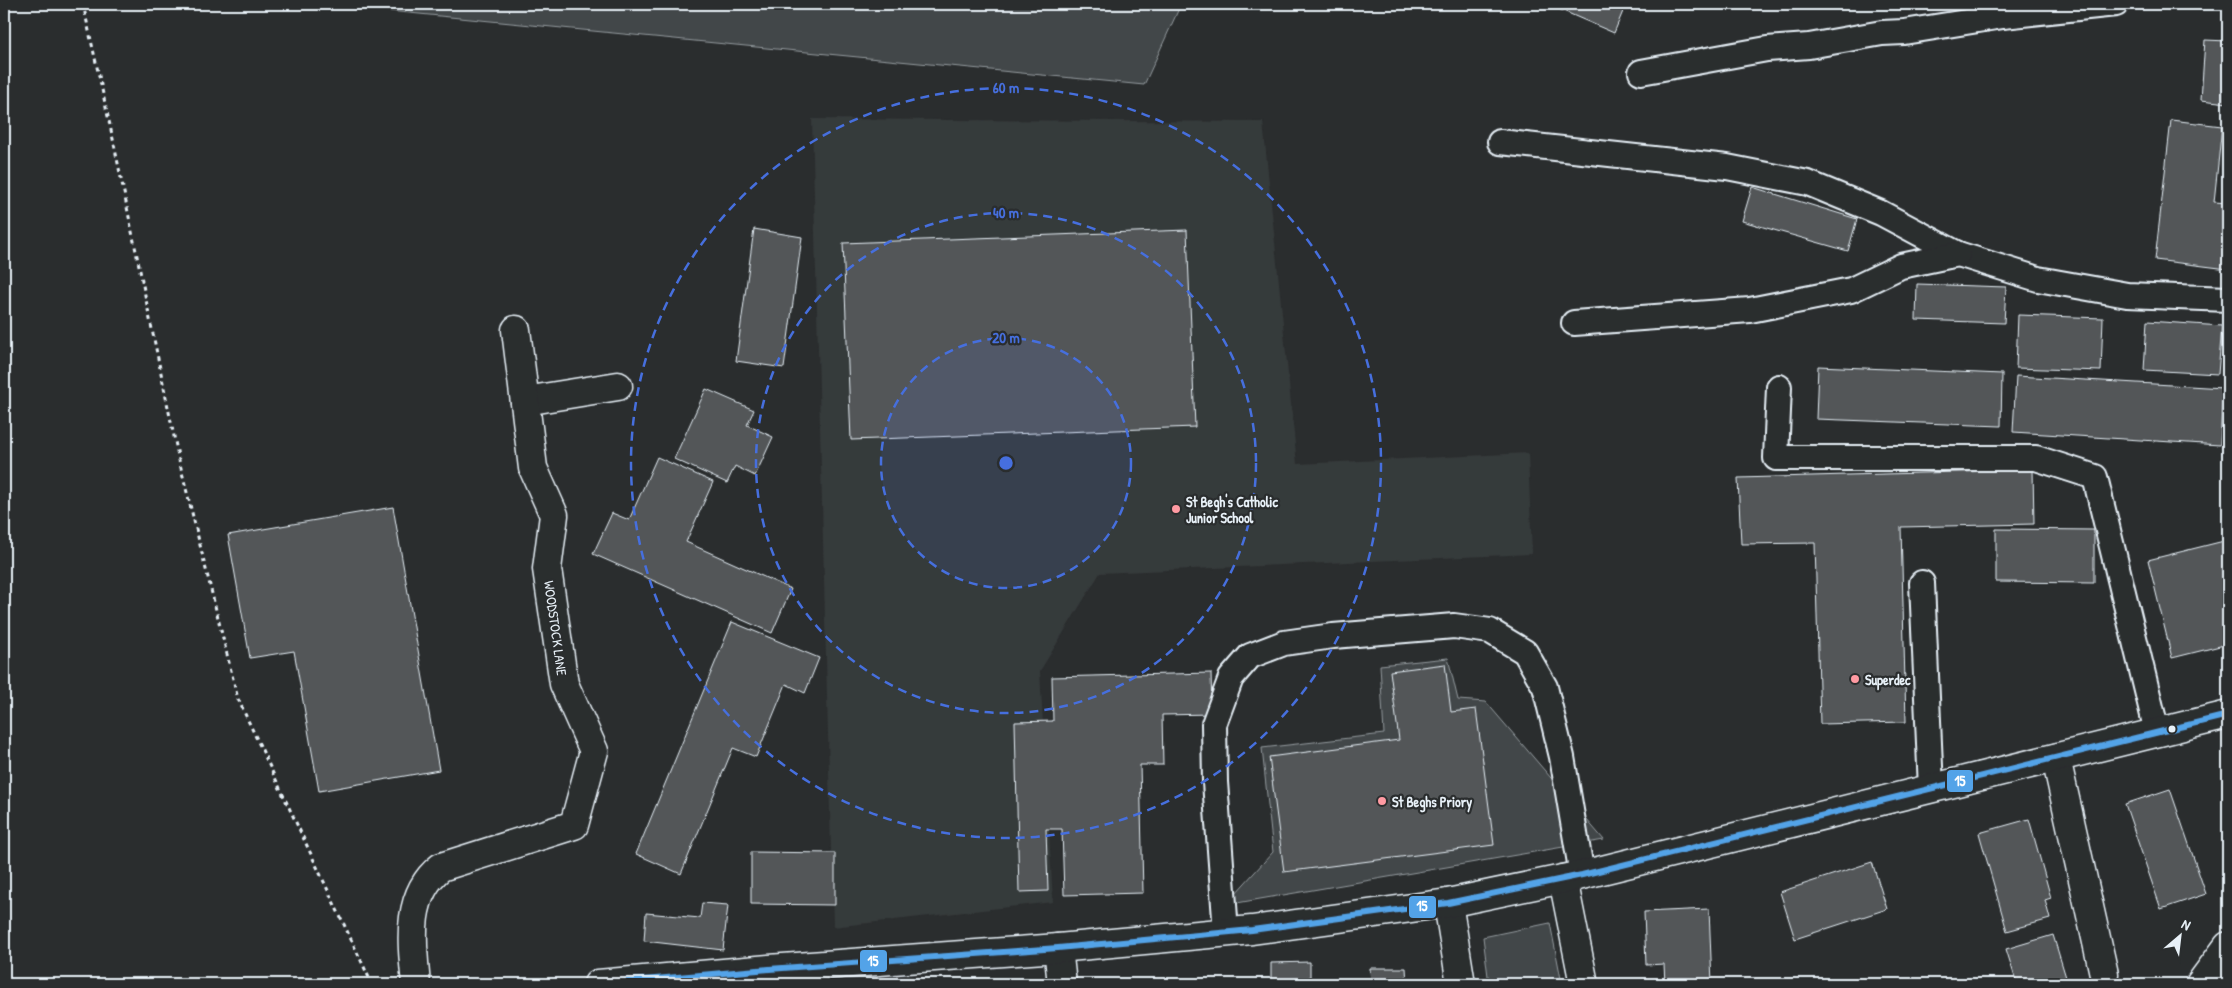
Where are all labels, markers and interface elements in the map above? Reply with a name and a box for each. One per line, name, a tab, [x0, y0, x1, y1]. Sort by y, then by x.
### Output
text: 60 m	[993, 77, 1019, 98]
text: 40 m	[993, 202, 1019, 223]
text: 20 m	[992, 327, 1020, 348]
centre of rings	[997, 454, 1015, 472]
place label: St Begh's Catholic Junior School	[1186, 492, 1279, 527]
marker: St Begh's Catholic Junior School	[1170, 503, 1182, 515]
street label: WOODSTOCK LANE	[540, 579, 572, 677]
place label: Superdec	[1865, 670, 1911, 691]
marker: Superdec	[1849, 673, 1861, 685]
unlabelled marker	[2167, 724, 2177, 734]
line badge: 15	[1946, 769, 1974, 793]
text: 15	[1954, 771, 1966, 790]
place label: St Beghs Priory	[1392, 792, 1472, 813]
marker: St Beghs Priory	[1376, 795, 1388, 807]
line badge: 15	[1408, 895, 1437, 919]
text: 15	[1416, 896, 1428, 915]
north arrow	[2154, 910, 2204, 960]
text: N	[2179, 914, 2195, 934]
line badge: 15	[859, 949, 888, 973]
text: 15	[867, 951, 879, 970]

